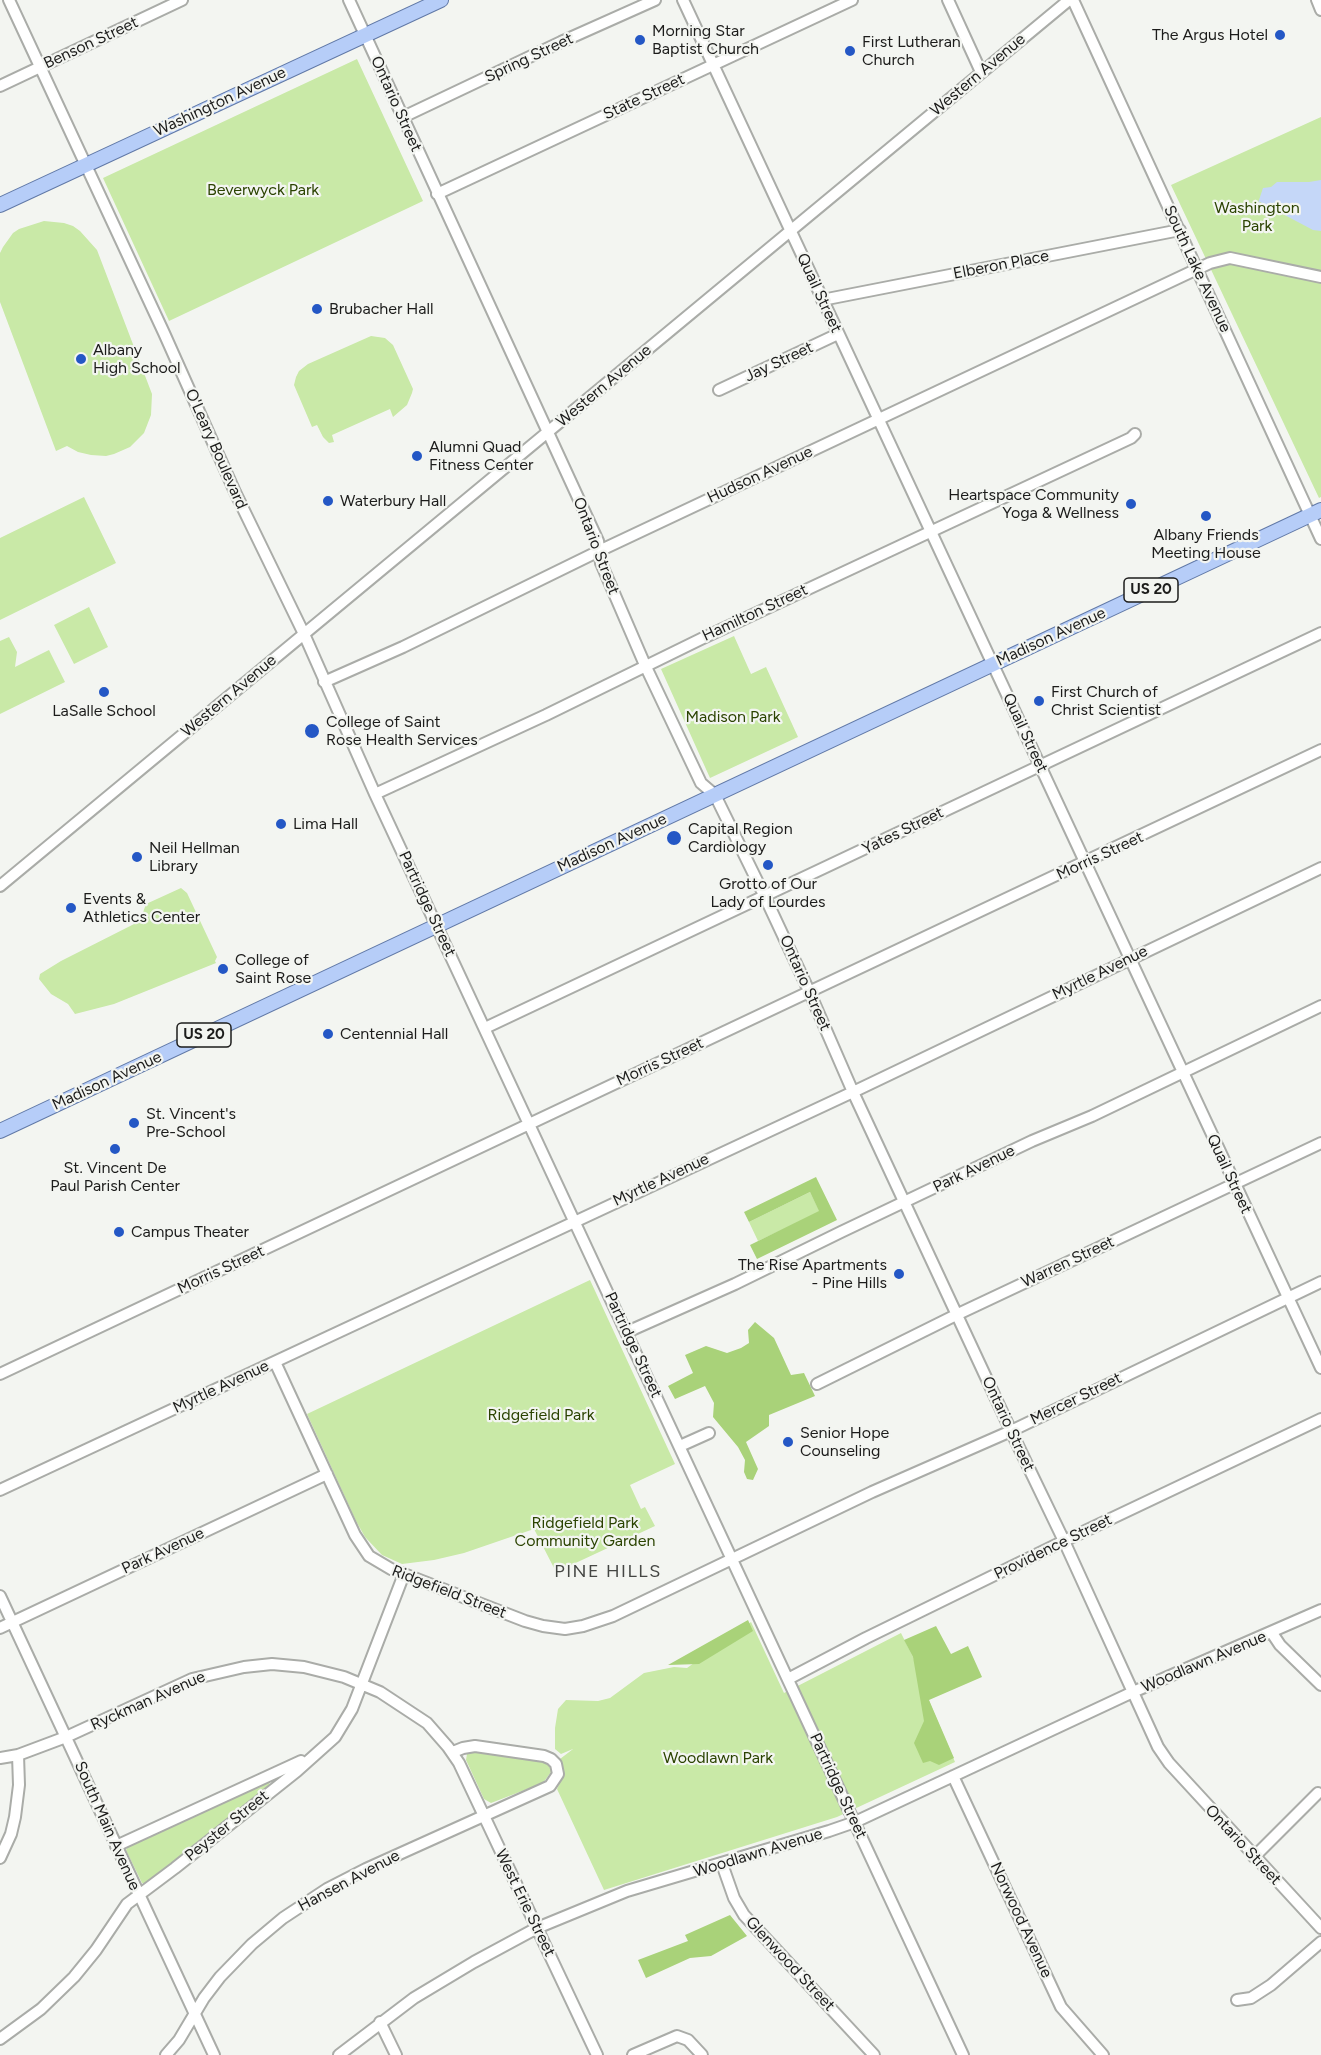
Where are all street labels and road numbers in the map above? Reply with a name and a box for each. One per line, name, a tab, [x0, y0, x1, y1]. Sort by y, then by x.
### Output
street label: Benson Street	[41, 13, 141, 73]
street label: Spring Street	[482, 29, 576, 87]
street label: Western Avenue	[927, 30, 1029, 120]
street label: Ontario Street	[366, 53, 426, 155]
street label: Washington Avenue	[151, 63, 289, 141]
street label: State Street	[600, 70, 688, 124]
street label: South Lake Avenue	[1159, 202, 1235, 336]
street label: Elberon Place	[952, 246, 1050, 284]
street label: Quail Street	[792, 250, 846, 336]
street label: Jay Street	[742, 338, 816, 386]
street label: Western Avenue	[553, 341, 655, 431]
street label: O'Leary Boulevard	[181, 386, 251, 512]
street label: Hudson Avenue	[704, 442, 816, 508]
street label: Ontario Street	[569, 495, 623, 597]
road number: US 20	[1124, 578, 1178, 602]
street label: Hamilton Street	[699, 580, 811, 646]
street label: Madison Avenue	[993, 603, 1109, 671]
street label: Western Avenue	[178, 651, 280, 741]
street label: Quail Street	[998, 690, 1052, 776]
street label: Yates Street	[859, 803, 947, 859]
street label: Madison Avenue	[554, 809, 670, 877]
street label: Morris Street	[1054, 828, 1146, 884]
street label: Partridge Street	[394, 848, 460, 960]
street label: Ontario Street	[775, 932, 835, 1034]
street label: Myrtle Avenue	[1049, 942, 1151, 1004]
road number: US 20	[177, 1023, 231, 1047]
street label: Morris Street	[614, 1034, 706, 1090]
street label: Madison Avenue	[49, 1047, 165, 1115]
street label: Quail Street	[1202, 1131, 1256, 1217]
street label: Park Avenue	[930, 1141, 1018, 1197]
street label: Myrtle Avenue	[610, 1149, 712, 1211]
street label: Warren Street	[1019, 1232, 1117, 1292]
street label: Morris Street	[175, 1242, 267, 1298]
street label: Partridge Street	[600, 1289, 666, 1401]
street label: Myrtle Avenue	[170, 1356, 272, 1418]
street label: Mercer Street	[1027, 1369, 1125, 1429]
street label: Ontario Street	[978, 1373, 1038, 1475]
street label: Providence Street	[991, 1510, 1115, 1584]
street label: Park Avenue	[119, 1524, 207, 1578]
street label: Ridgefield Street	[389, 1561, 509, 1623]
street label: Woodlawn Avenue	[1139, 1627, 1269, 1697]
street label: Ryckman Avenue	[88, 1667, 208, 1735]
street label: Partridge Street	[805, 1730, 871, 1842]
street label: South Main Avenue	[70, 1758, 144, 1894]
street label: Peyster Street	[181, 1786, 273, 1866]
street label: Ontario Street	[1201, 1801, 1285, 1889]
street label: Woodlawn Avenue	[691, 1824, 825, 1882]
street label: Hansen Avenue	[295, 1846, 403, 1916]
street label: West Erie Street	[491, 1846, 559, 1960]
street label: Norwood Avenue	[986, 1859, 1056, 1981]
street label: Glenwood Street	[741, 1913, 839, 2015]

